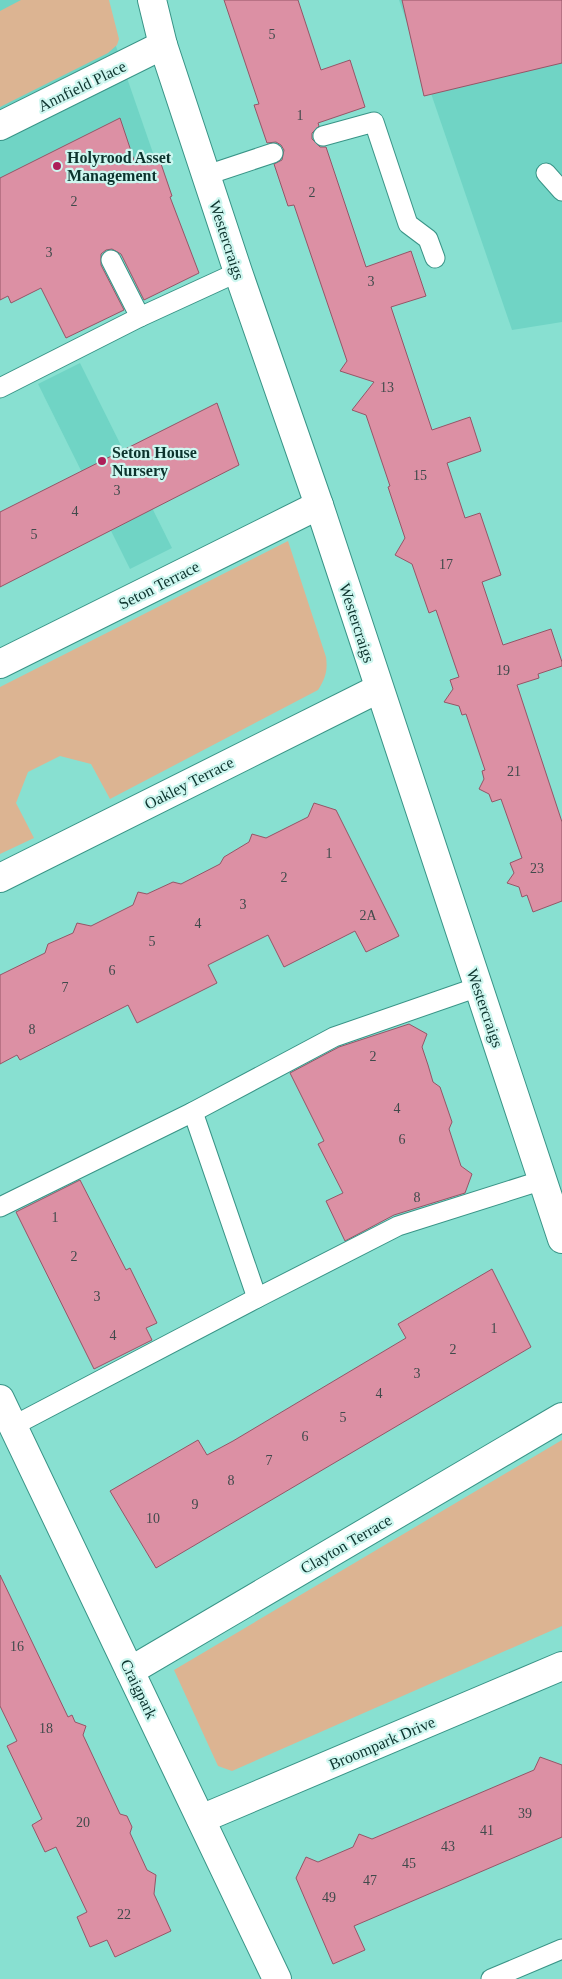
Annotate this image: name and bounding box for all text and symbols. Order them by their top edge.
house number: 5 [269,27,276,42]
street label: Annfield Place [35,57,129,115]
house number: 1 [297,108,304,123]
place label: Holyrood Asset Management [67,149,172,185]
marker: Holyrood Asset Management [51,160,63,172]
house number: 2 [309,185,316,200]
house number: 2 [71,194,78,209]
street label: Westercraigs [205,198,248,282]
house number: 3 [46,245,53,260]
house number: 3 [368,274,375,289]
house number: 13 [380,380,394,395]
place label: Seton House Nursery [112,444,197,480]
marker: Seton House Nursery [96,455,108,467]
house number: 15 [413,468,427,483]
house number: 3 [114,483,121,498]
house number: 4 [72,504,79,519]
house number: 5 [31,527,38,542]
street label: Seton Terrace [116,557,202,613]
house number: 17 [439,557,453,572]
street label: Westercraigs [335,581,378,665]
house number: 19 [496,663,510,678]
street label: Oakley Terrace [142,753,237,814]
house number: 21 [507,764,521,779]
house number: 1 [326,846,333,861]
house number: 23 [530,861,544,876]
house number: 2 [281,870,288,885]
house number: 3 [240,897,247,912]
house number: 2A [359,908,377,923]
house number: 4 [195,916,202,931]
house number: 5 [149,934,156,949]
house number: 6 [109,963,116,978]
street label: Westercraigs [463,966,506,1050]
house number: 7 [62,980,69,995]
house number: 8 [29,1022,36,1037]
house number: 2 [370,1049,377,1064]
house number: 4 [394,1101,401,1116]
house number: 6 [399,1132,406,1147]
house number: 8 [414,1190,421,1205]
house number: 1 [52,1210,59,1225]
house number: 2 [71,1249,78,1264]
house number: 3 [94,1289,101,1304]
house number: 1 [491,1321,498,1336]
house number: 4 [110,1328,117,1343]
house number: 2 [450,1342,457,1357]
house number: 3 [414,1366,421,1381]
house number: 4 [376,1386,383,1401]
house number: 5 [340,1410,347,1425]
house number: 6 [302,1429,309,1444]
house number: 7 [266,1453,273,1468]
house number: 8 [228,1473,235,1488]
house number: 9 [192,1497,199,1512]
house number: 10 [146,1511,160,1526]
street label: Clayton Terrace [298,1511,395,1578]
house number: 16 [10,1639,24,1654]
street label: Craigpark [116,1657,161,1722]
street label: Broompark Drive [327,1713,438,1774]
house number: 18 [39,1721,53,1736]
house number: 39 [518,1806,532,1821]
house number: 20 [76,1815,90,1830]
house number: 41 [480,1823,494,1838]
house number: 43 [441,1839,455,1854]
house number: 45 [402,1856,416,1871]
house number: 47 [363,1873,377,1888]
house number: 49 [322,1890,336,1905]
house number: 22 [117,1907,131,1922]

